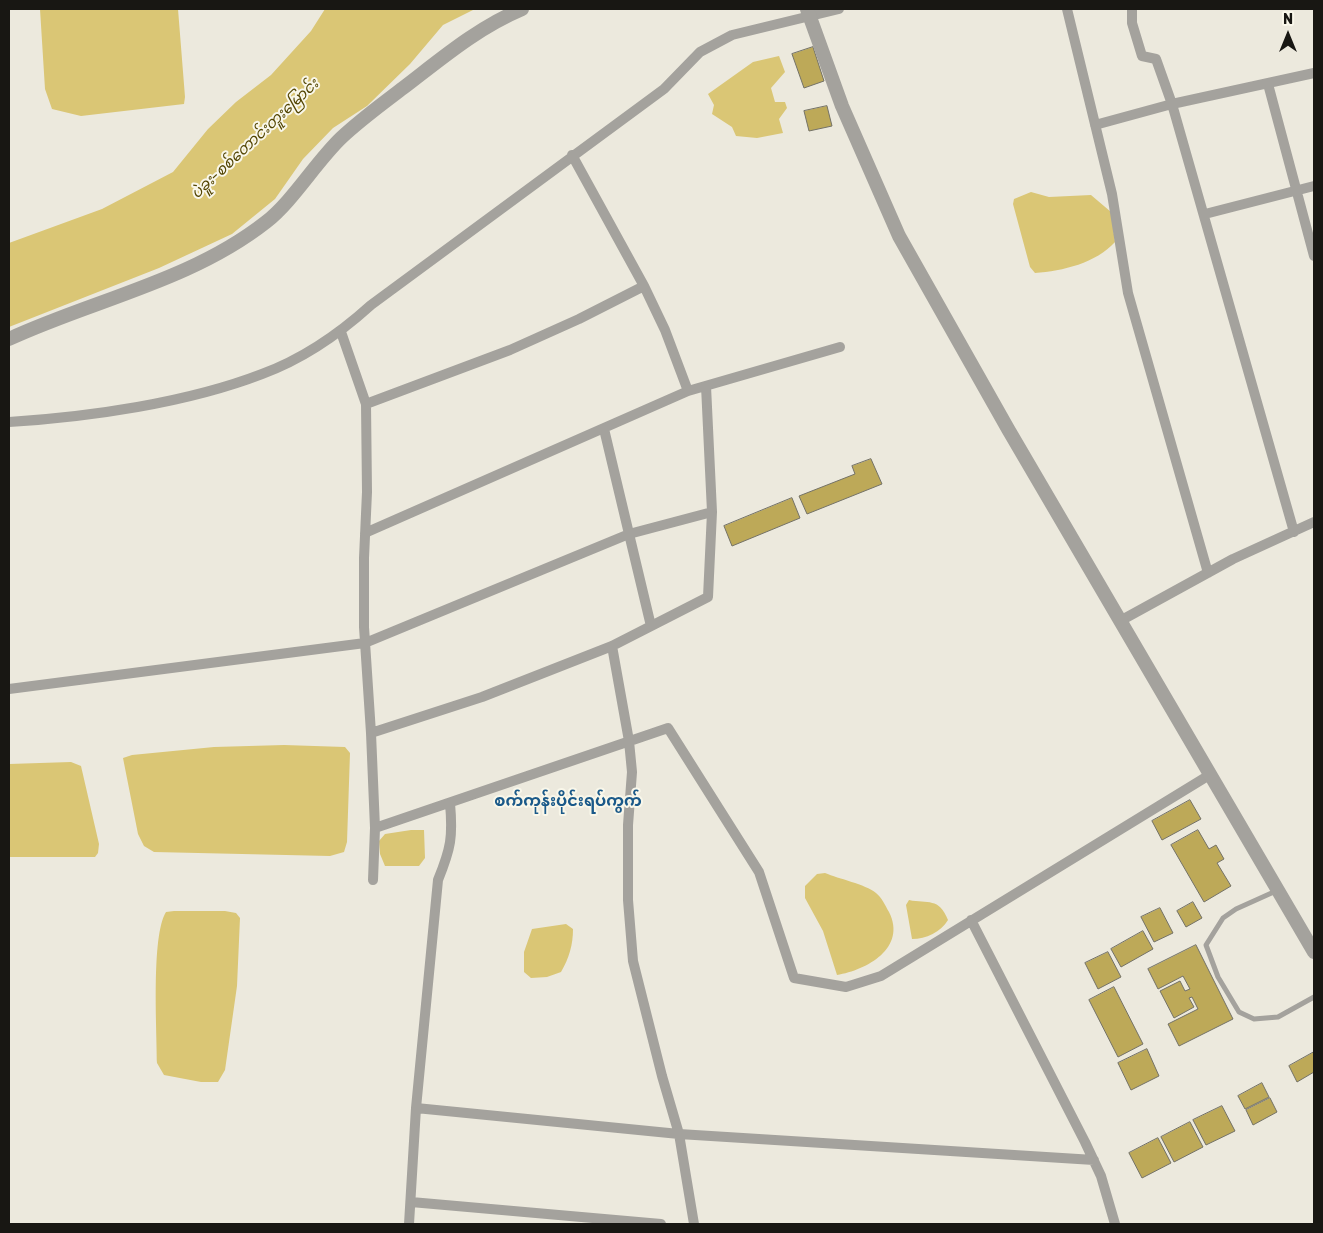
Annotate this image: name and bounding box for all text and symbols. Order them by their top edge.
north arrow [1263,10,1313,60]
text: N [1283,11,1293,28]
water label: ပဲခူး-စစ်တောင်းတူးမြောင်း [188,75,322,203]
district label: စက်ကုန်းပိုင်းရပ်ကွက် [494,791,642,811]

